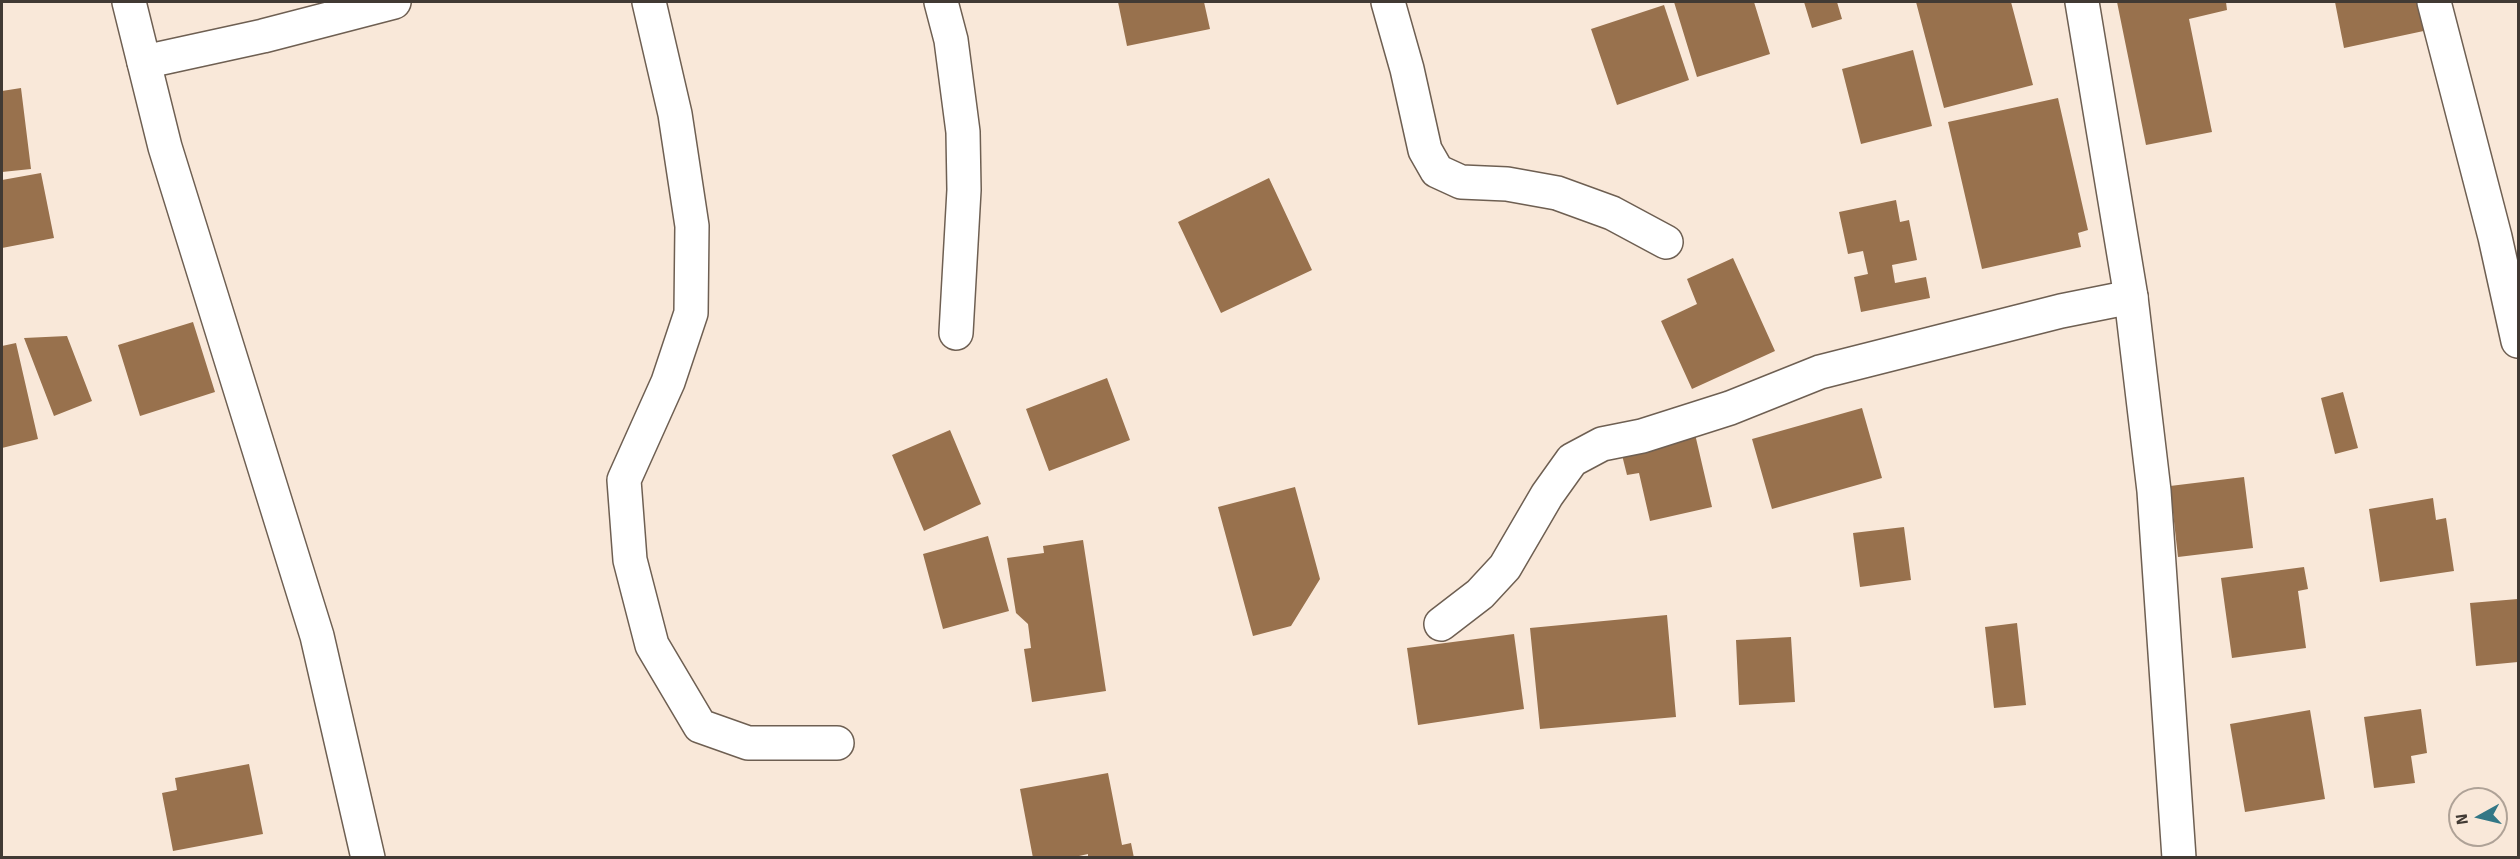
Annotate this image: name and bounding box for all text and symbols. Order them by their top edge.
north arrow [2448,787,2508,847]
text: N [2451,812,2473,826]

